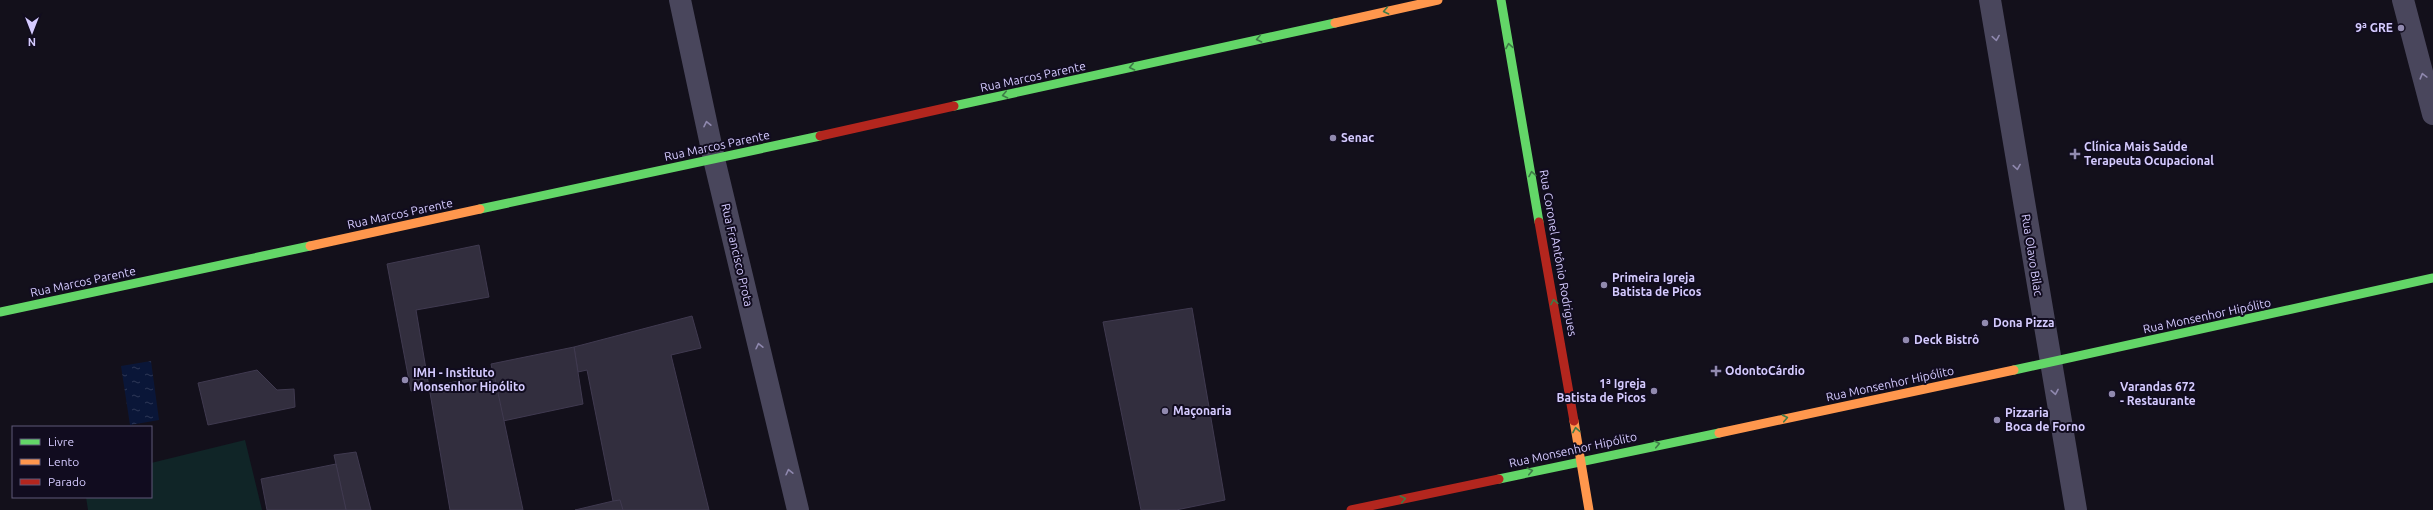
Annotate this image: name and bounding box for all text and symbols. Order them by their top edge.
one-way arrow [1383,7,1389,15]
north arrow [12,12,52,52]
place label: 9ª GRE [2355,21,2393,34]
marker: 9ª GRE [2396,23,2406,33]
one-way arrow [1256,35,1262,43]
one-way arrow [1991,35,2000,42]
text: N [28,36,36,48]
one-way arrow [1506,43,1514,49]
street label: Rua Marcos Parente [979,59,1087,94]
one-way arrow [1129,63,1135,71]
one-way arrow [2419,73,2428,80]
one-way arrow [1002,91,1008,99]
one-way arrow [703,121,711,127]
street label: Rua Marcos Parente [663,128,771,163]
place label: Senac [1341,131,1374,144]
marker: Senac [1328,133,1338,143]
place label: Clínica Mais Saúde Terapeuta Ocupacional [2084,140,2214,167]
marker: Clínica Mais Saúde Terapeuta Ocupacional [2069,148,2081,160]
one-way arrow [2012,164,2021,170]
street label: Rua Coronel Antônio Rodrigues [1537,169,1580,337]
one-way arrow [1528,171,1537,177]
street label: Rua Marcos Parente [346,196,454,231]
street label: Rua Francisco Prota [719,202,756,308]
street label: Rua Olavo Bilac [2020,213,2045,297]
street label: Rua Marcos Parente [29,264,137,299]
place label: Primeira Igreja Batista de Picos [1612,271,1702,298]
marker: Primeira Igreja Batista de Picos [1599,280,1609,290]
street label: Rua Monsenhor Hipólito [2142,296,2272,335]
one-way arrow [1550,299,1559,305]
place label: Dona Pizza [1993,316,2054,329]
marker: Dona Pizza [1980,318,1990,328]
place label: Deck Bistrô [1914,333,1979,346]
marker: Deck Bistrô [1901,335,1911,345]
one-way arrow [755,342,764,349]
place label: OdontoCárdio [1725,364,1805,377]
street label: Rua Monsenhor Hipólito [1825,364,1955,403]
marker: OdontoCárdio [1710,365,1722,377]
place label: IMH - Instituto Monsenhor Hipólito [413,366,525,393]
marker: IMH - Instituto Monsenhor Hipólito [400,375,410,385]
place label: 1ª Igreja Batista de Picos [1557,377,1646,404]
place label: Varandas 672 - Restaurante [2120,380,2196,407]
marker: 1ª Igreja Batista de Picos [1649,386,1659,396]
one-way arrow [2050,389,2059,395]
marker: Varandas 672 - Restaurante [2107,389,2117,399]
place label: Maçonaria [1173,404,1231,419]
marker: Maçonaria [1160,406,1170,416]
place label: Pizzaria Boca de Forno [2005,406,2085,433]
one-way arrow [1781,414,1788,422]
marker: Pizzaria Boca de Forno [1992,415,2002,425]
legend [12,426,152,498]
one-way arrow [1573,427,1581,433]
street label: Rua Monsenhor Hipólito [1508,430,1638,469]
text: Livre [48,435,74,448]
one-way arrow [1654,441,1660,449]
text: Lento [48,455,79,468]
one-way arrow [1527,467,1533,475]
one-way arrow [786,469,794,475]
text: Parado [48,475,86,488]
one-way arrow [1400,495,1406,503]

